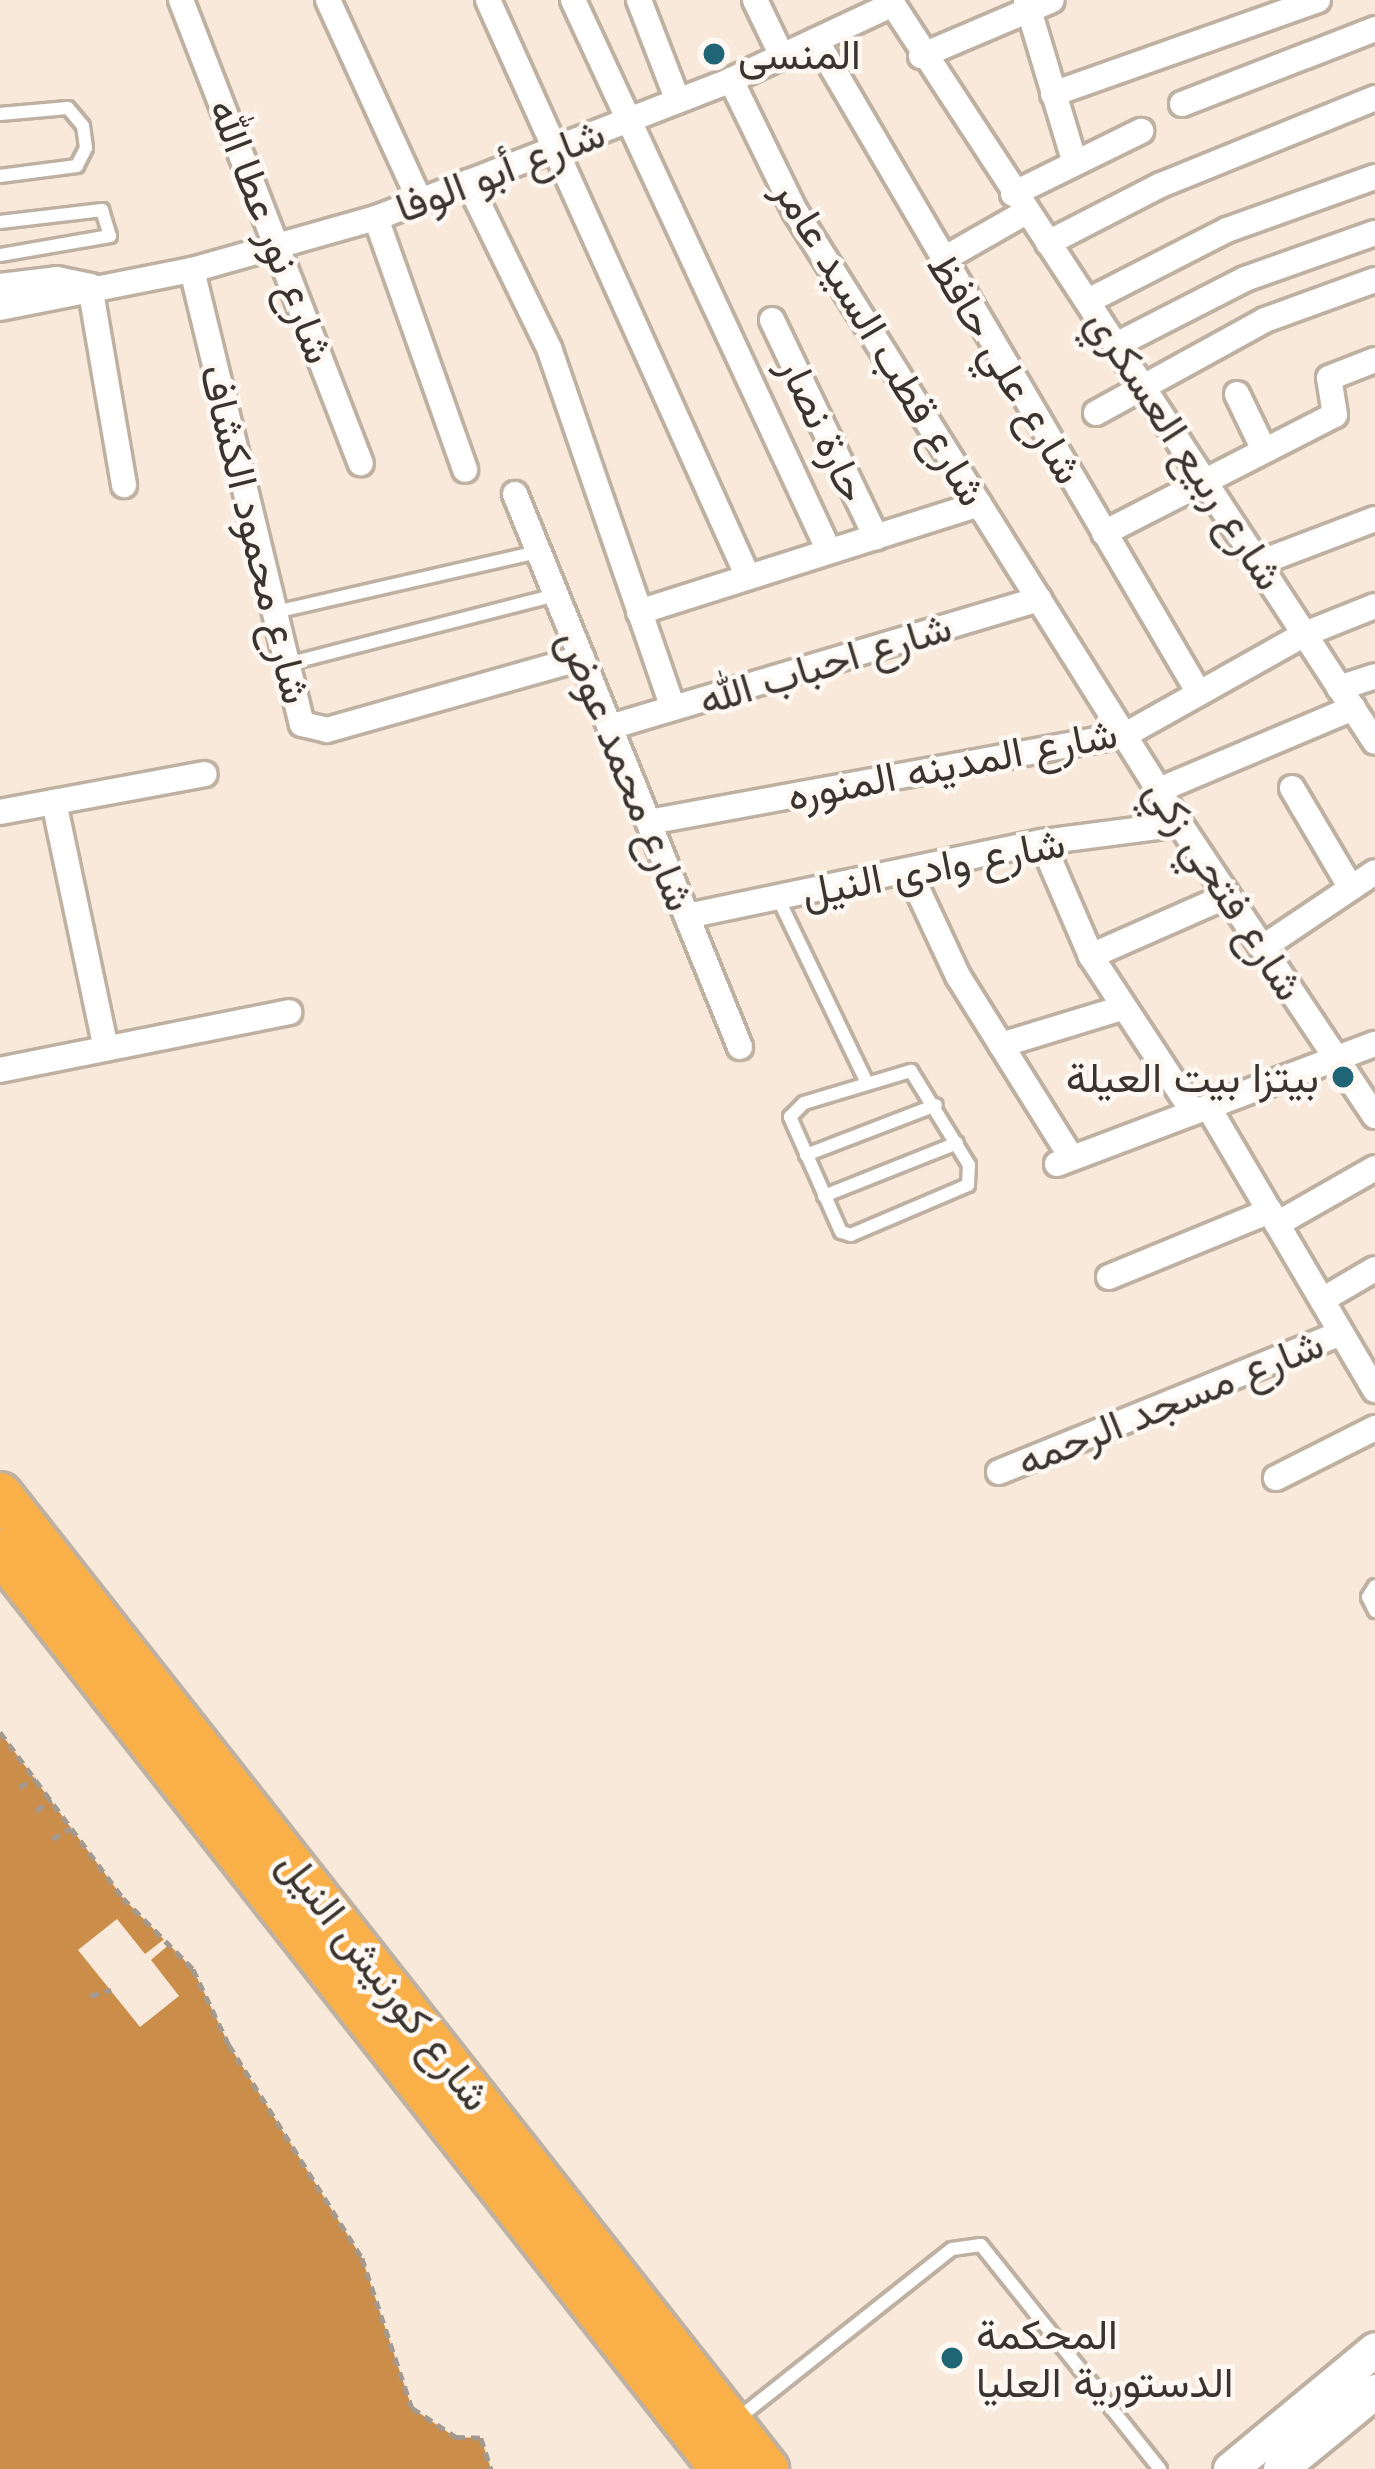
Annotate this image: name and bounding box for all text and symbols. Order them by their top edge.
place label: المنسى [738,29,861,79]
marker: المنسى [701,41,727,67]
street label: شارع نور عطا الله [198,92,346,370]
street label: شارع أبو الوفا [388,107,612,233]
street label: شارع قطب السيد عامر [763,169,999,515]
street label: شارع علي حافظ [917,243,1095,493]
street label: شارع ربيع العسكري [1076,299,1296,599]
street label: حارة نصار [768,348,880,510]
street label: شارع محمود الكشاف [189,359,323,709]
street label: شارع احباب الله [693,601,957,725]
street label: شارع محمد عوض [548,622,706,918]
street label: شارع المدينه المنوره [783,707,1121,821]
street label: شارع فتحي زكي [1135,769,1315,1009]
street label: شارع وادى النيل [797,817,1069,917]
place label: بيتزا بيت العيلة [1066,1052,1319,1102]
marker: بيتزا بيت العيلة [1330,1064,1356,1090]
street label: شارع مسجد الرحمه [1010,1318,1330,1486]
street label: شارع كورنيش النيل [268,1840,502,2120]
place label: المحكمة الدستورية العليا [976,2309,1234,2408]
marker: المحكمة الدستورية العليا [939,2345,965,2371]

